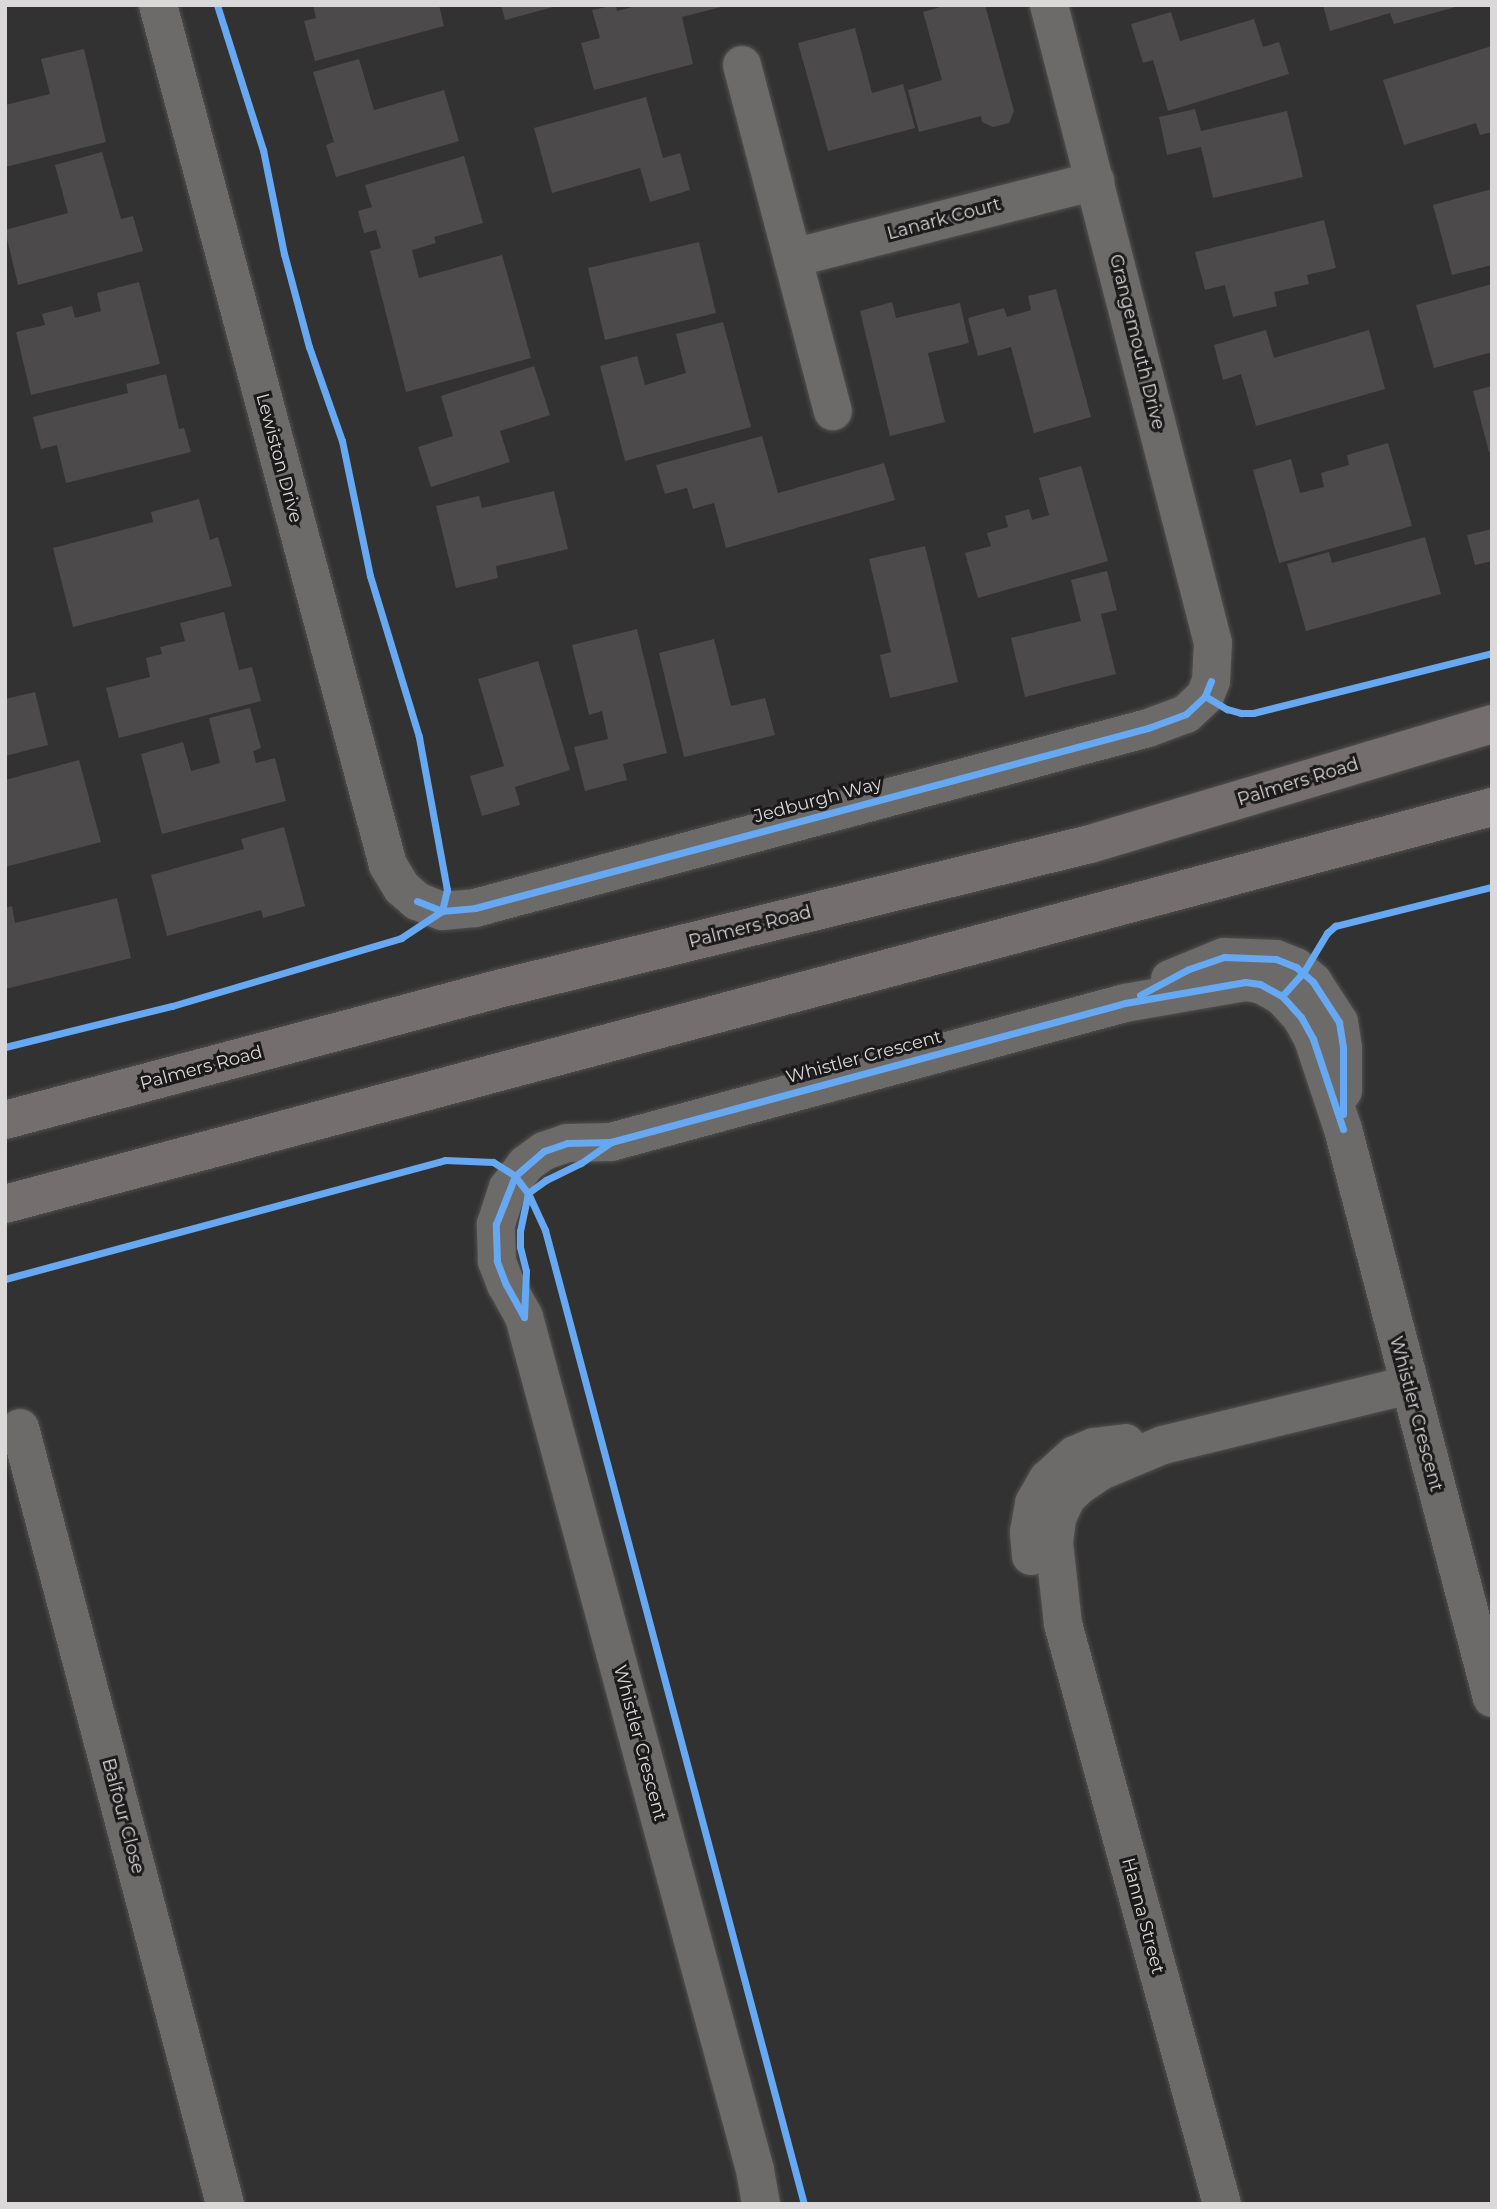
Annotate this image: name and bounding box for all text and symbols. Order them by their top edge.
street label: Lanark Court [885,193,1003,245]
street label: Grangemouth Drive [1105,252,1169,432]
street label: Lewiston Drive [251,391,307,525]
street label: Palmers Road [1235,753,1361,811]
street label: Jedburgh Way [752,773,884,827]
street label: Palmers Road [686,901,814,953]
street label: Whistler Crescent [784,1026,944,1088]
street label: Palmers Road [137,1041,265,1095]
street label: Whistler Crescent [1385,1334,1447,1494]
street label: Whistler Crescent [609,1663,671,1823]
street label: Balfour Close [97,1756,149,1876]
street label: Hanna Street [1117,1856,1169,1976]

